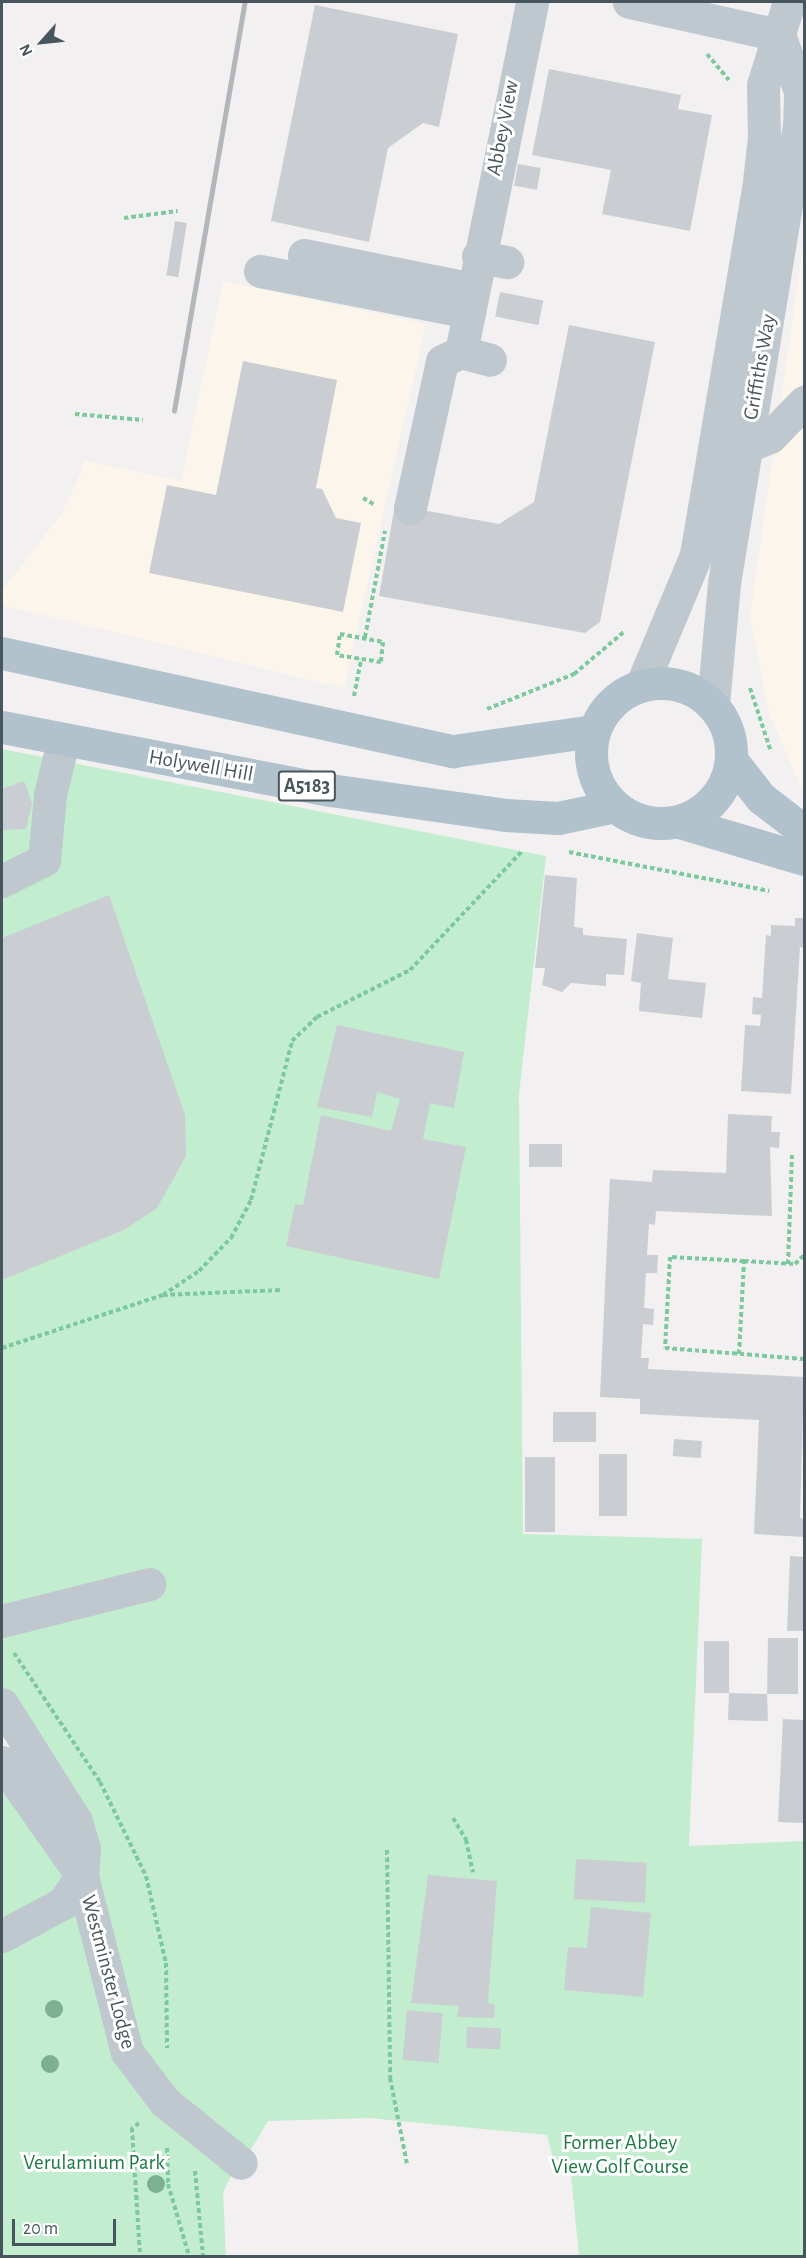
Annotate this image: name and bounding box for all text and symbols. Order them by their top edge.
north arrow [12,12,72,72]
text: N [16,42,36,59]
street label: Abbey View [481,78,525,178]
street label: Griffiths Way [738,312,782,422]
street label: Holywell Hill [147,744,255,788]
road number: A5183 [277,769,337,803]
street label: Westminster Lodge [75,1892,141,2052]
park label: Former Abbey View Golf Course [551,2130,689,2180]
park label: Verulamium Park [23,2150,165,2176]
scale bar [15,2207,118,2245]
text: 20 m [23,2220,58,2238]

